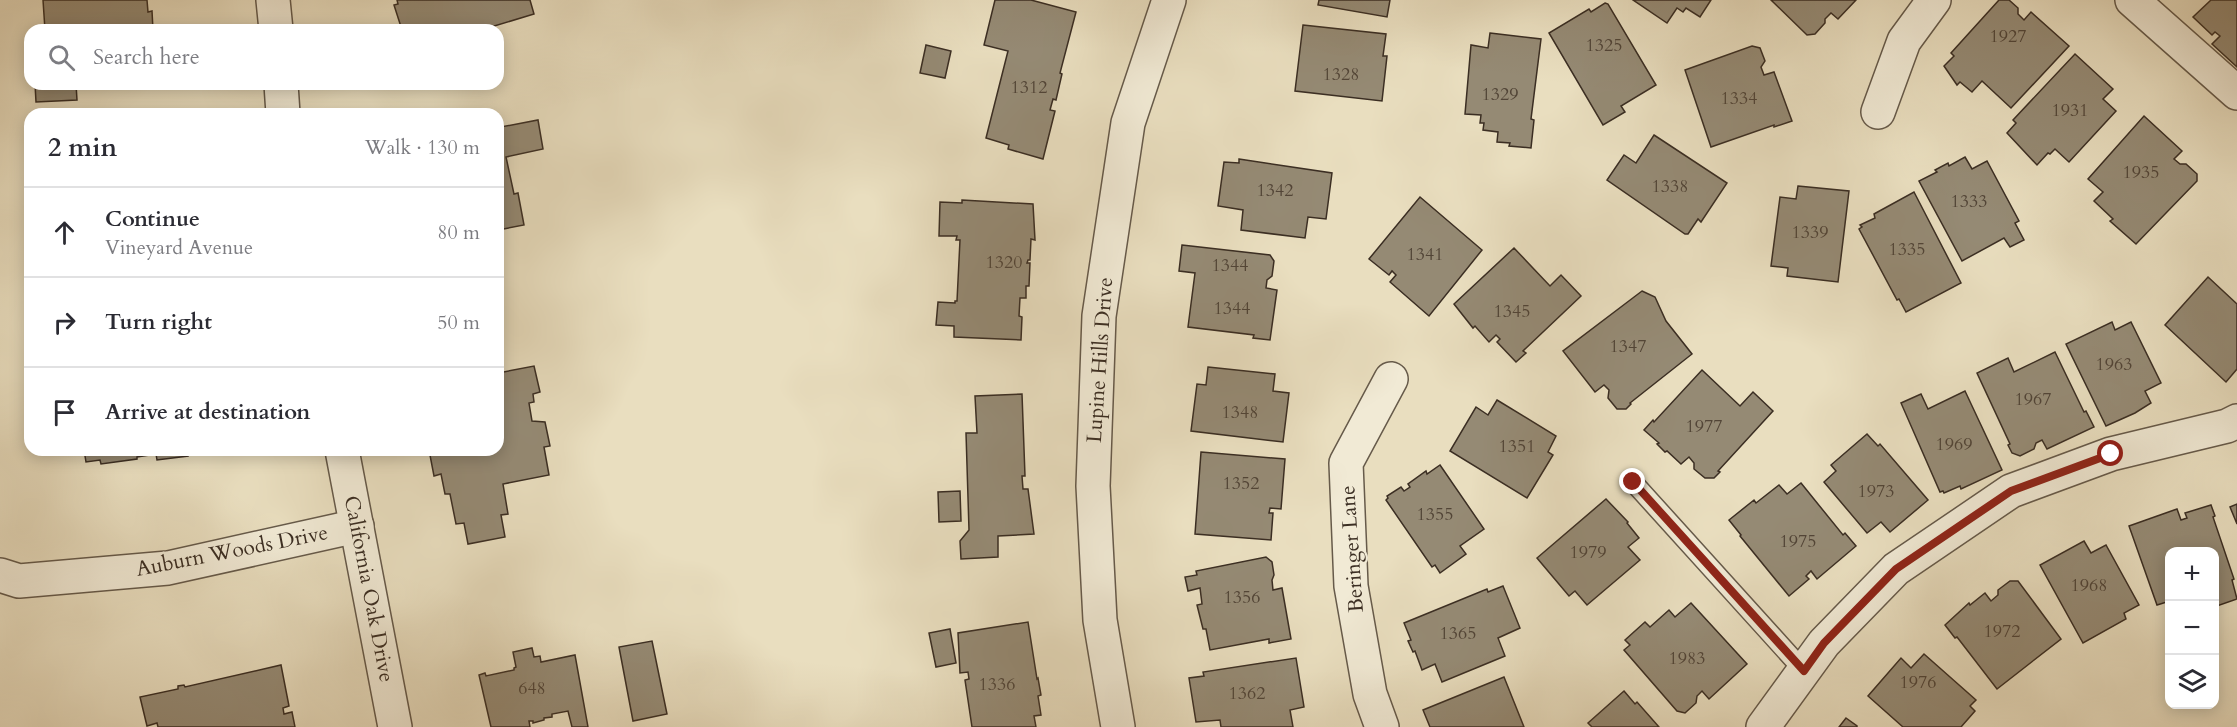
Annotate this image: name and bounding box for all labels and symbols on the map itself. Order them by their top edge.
house number: 1927 [1990,24,2026,49]
house number: 1325 [1586,33,1622,58]
house number: 1328 [1323,62,1359,87]
house number: 1312 [1011,75,1047,100]
house number: 1329 [1482,82,1518,107]
house number: 1334 [1721,86,1757,111]
house number: 1931 [2052,98,2088,123]
house number: 1935 [2123,160,2159,185]
house number: 1338 [1652,174,1688,199]
house number: 1342 [1257,178,1293,203]
house number: 1333 [1951,189,1987,214]
house number: 1339 [1792,220,1828,245]
house number: 1335 [1889,237,1925,262]
house number: 1341 [1407,242,1443,267]
house number: 1320 [986,250,1022,275]
house number: 1344 [1212,253,1248,278]
street label: Lupine Hills Drive [1080,276,1120,444]
house number: 1344 [1214,296,1250,321]
house number: 1345 [1494,299,1530,324]
house number: 1347 [1610,334,1646,359]
house number: 1963 [2096,352,2132,377]
house number: 1967 [2015,387,2051,412]
house number: 1348 [1222,400,1258,425]
house number: 1977 [1686,414,1722,439]
house number: 1969 [1936,432,1972,457]
house number: 1351 [1499,434,1535,459]
route start [2097,440,2123,466]
route end [1619,468,1645,494]
house number: 1352 [1223,471,1259,496]
house number: 1973 [1858,479,1894,504]
street label: Beringer Lane [1333,485,1371,613]
street label: California Oak Drive [337,493,401,685]
house number: 1355 [1417,502,1453,527]
street label: Auburn Woods Drive [134,518,330,584]
house number: 1975 [1780,529,1816,554]
house number: 1979 [1570,540,1606,565]
house number: 1968 [2071,573,2107,598]
house number: 1356 [1224,585,1260,610]
house number: 1972 [1984,619,2020,644]
house number: 1365 [1440,621,1476,646]
house number: 1983 [1669,646,1705,671]
house number: 1976 [1900,670,1936,695]
house number: 1336 [979,672,1015,697]
house number: 648 [518,676,546,701]
house number: 1362 [1229,681,1265,706]

